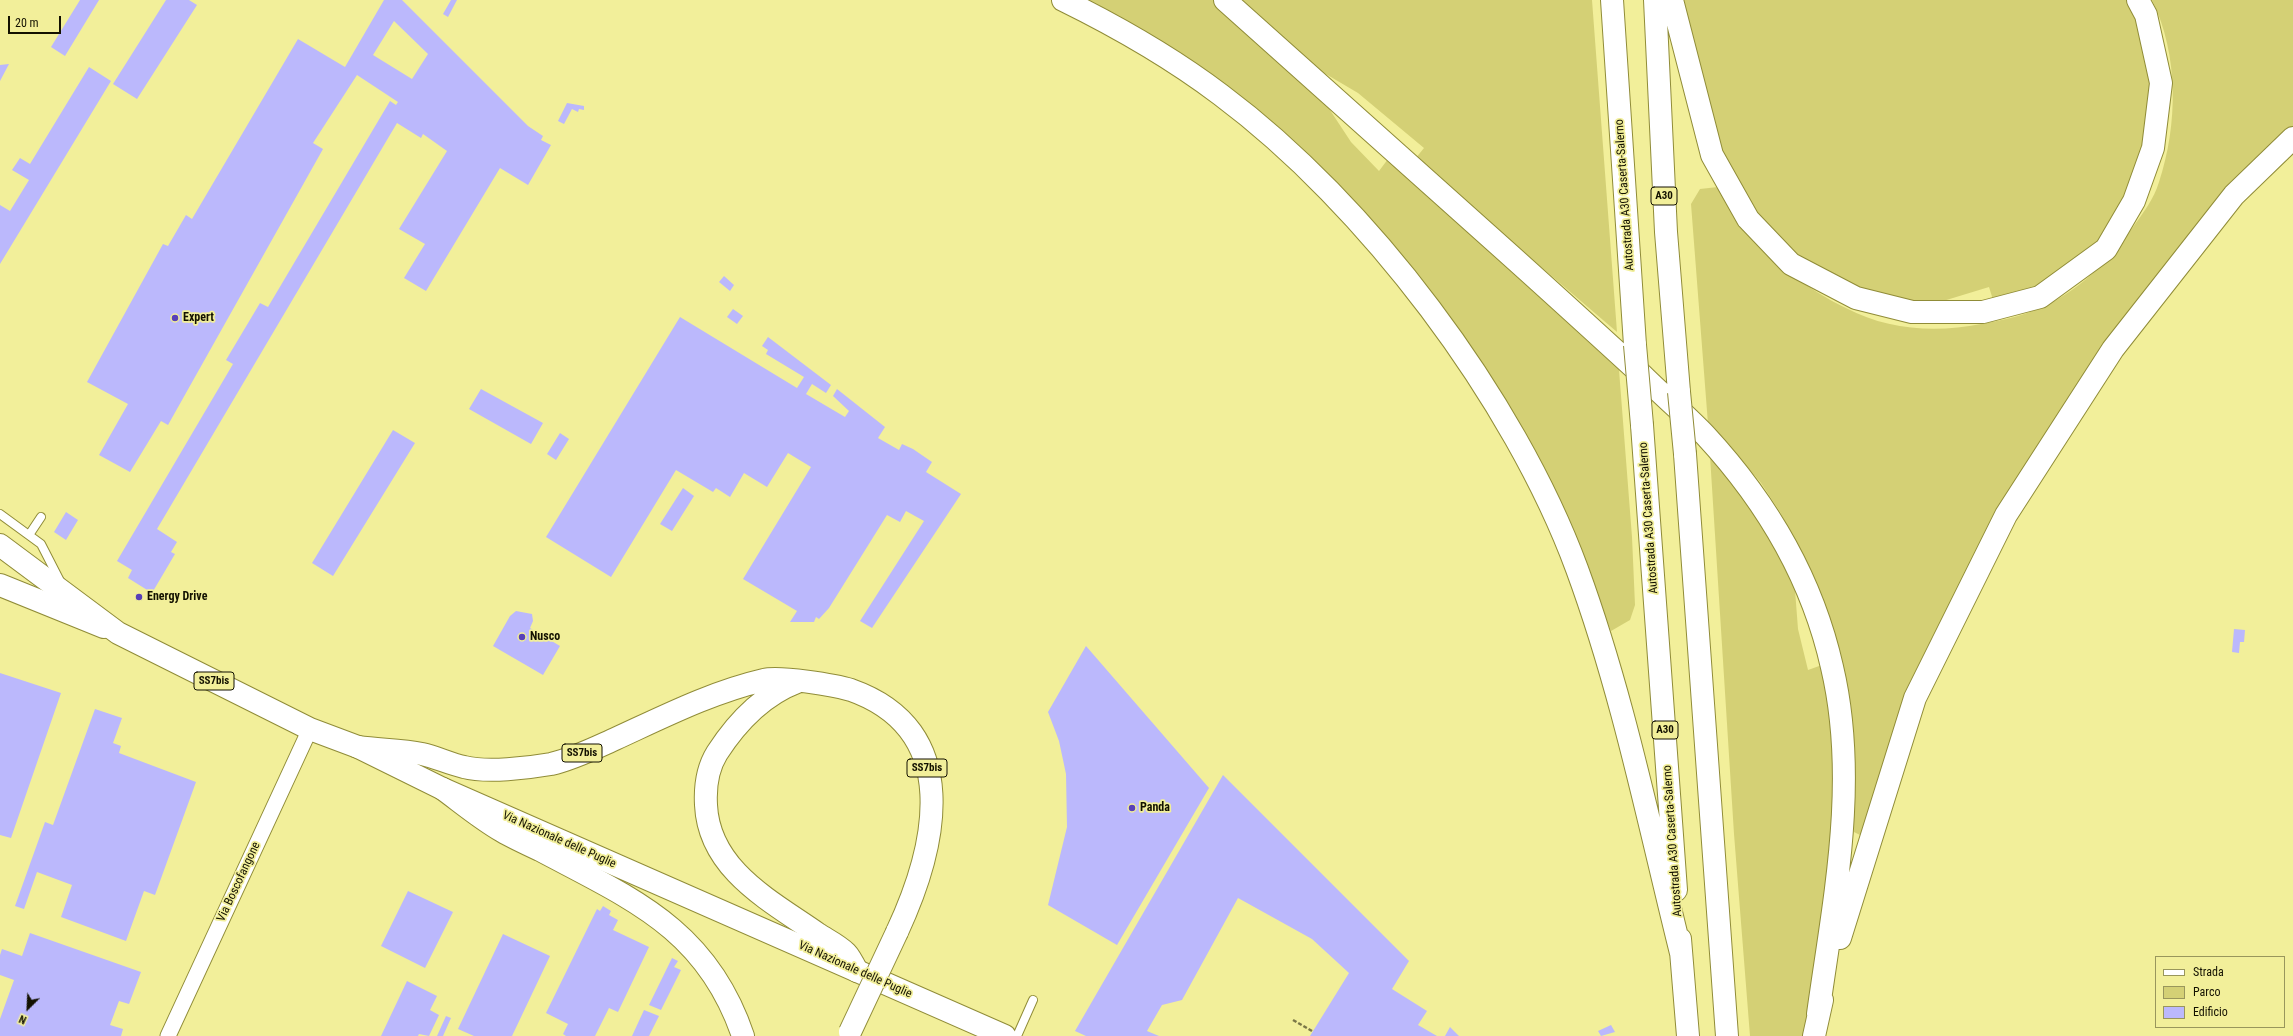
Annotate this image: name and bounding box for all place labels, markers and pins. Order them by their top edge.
place label: Expert [183,311,214,325]
marker: Expert [170,313,180,323]
place label: Energy Drive [147,590,207,604]
marker: Energy Drive [134,592,144,602]
place label: Nusco [530,630,560,644]
marker: Nusco [517,632,527,642]
place label: Panda [1140,801,1170,815]
marker: Panda [1127,803,1137,813]

